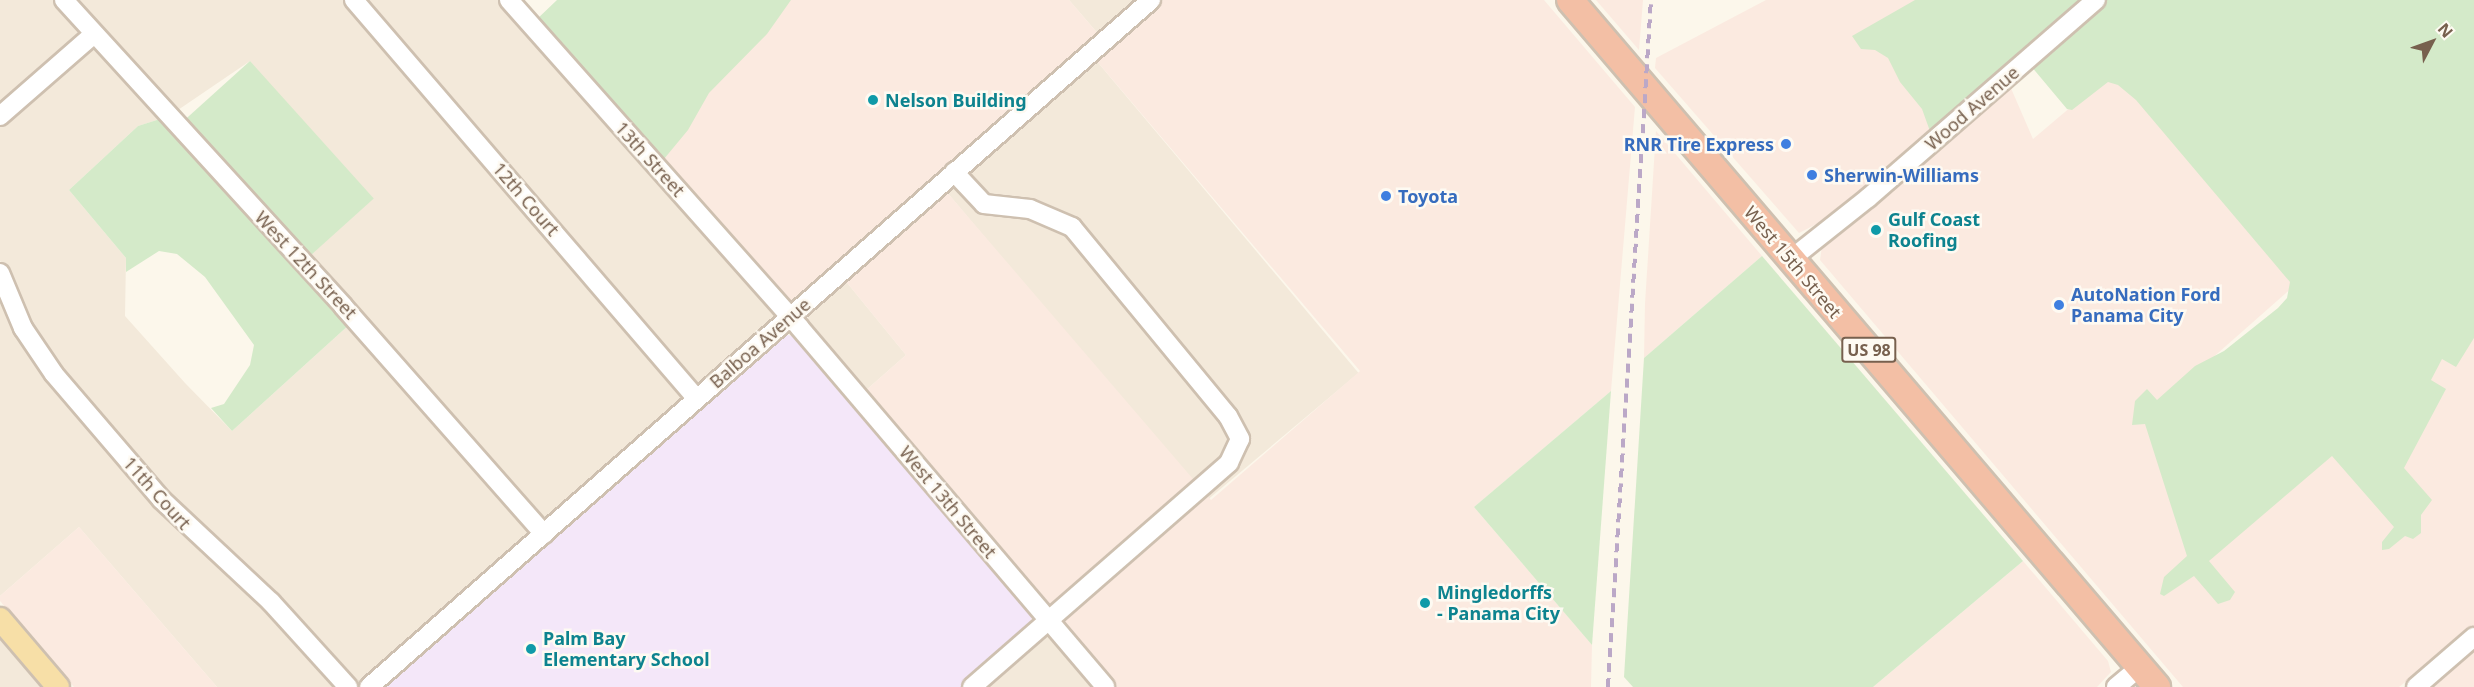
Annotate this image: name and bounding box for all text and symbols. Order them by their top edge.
north arrow [2402,12,2462,72]
text: N [2433,18,2458,42]
street label: Wood Avenue [1921,61,2023,155]
place label: Nelson Building [885,89,1027,111]
marker: Nelson Building [866,93,880,107]
street label: 13th Street [611,117,689,201]
place label: RNR Tire Express [1624,133,1774,155]
marker: RNR Tire Express [1779,137,1793,151]
street label: 12th Court [488,158,564,240]
place label: Sherwin-Williams [1824,164,1979,186]
marker: Sherwin-Williams [1805,168,1819,182]
place label: Toyota [1398,185,1458,207]
marker: Toyota [1379,189,1393,203]
street label: West 15th Street [1740,202,1846,322]
street label: West 12th Street [251,207,361,323]
place label: Gulf Coast Roofing [1888,209,1980,252]
marker: Gulf Coast Roofing [1869,223,1883,237]
place label: AutoNation Ford Panama City [2071,284,2221,326]
street label: Balboa Avenue [705,293,815,393]
marker: AutoNation Ford Panama City [2052,298,2066,312]
road number: US 98 [1840,337,1898,363]
street label: West 13th Street [895,442,1001,562]
street label: 11th Court [119,452,195,534]
place label: Mingledorffs - Panama City [1437,582,1560,624]
marker: Mingledorffs - Panama City [1418,596,1432,610]
place label: Palm Bay Elementary School [543,628,710,670]
marker: Palm Bay Elementary School [524,642,538,656]

